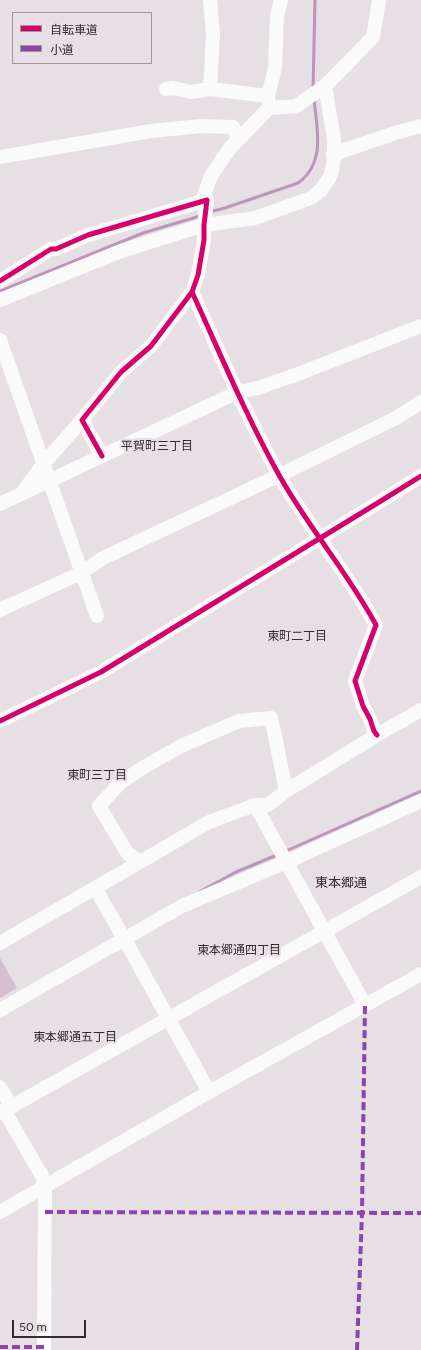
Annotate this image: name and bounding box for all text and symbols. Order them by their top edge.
legend [12,12,152,64]
text: 自転車道 [50,23,98,37]
text: 小道 [50,43,74,57]
district label: 平賀町三丁目 [121,439,193,453]
district label: 東町二丁目 [267,629,327,643]
district label: 東町三丁目 [67,768,127,782]
district label: 東本郷通 [315,875,367,891]
district label: 東本郷通四丁目 [197,943,281,957]
district label: 東本郷通五丁目 [33,1030,117,1044]
scale bar [14,1312,88,1338]
text: 50 m [19,1320,47,1334]

